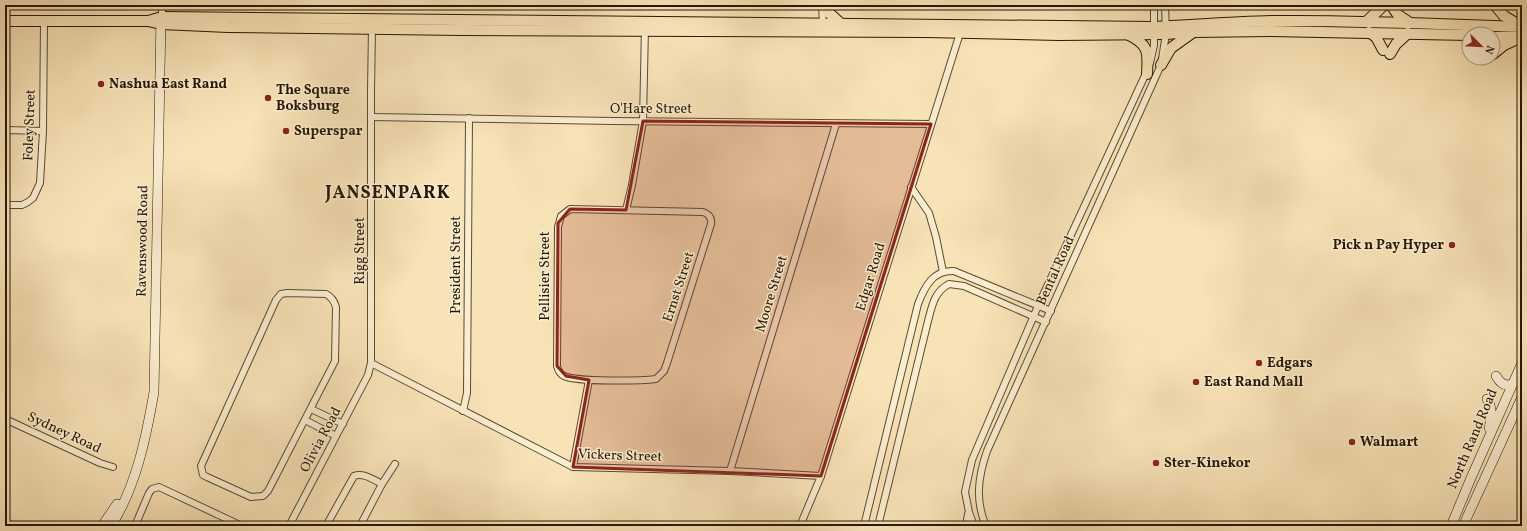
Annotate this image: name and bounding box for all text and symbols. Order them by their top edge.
north arrow [1461,26,1501,66]
text: N [1480,43,1497,56]
place label: Nashua East Rand [109,75,227,94]
marker: Nashua East Rand [96,79,106,89]
place label: The Square Boksburg [276,81,350,116]
street label: Foley Street [19,89,41,161]
marker: The Square Boksburg [263,93,273,103]
street label: O'Hare Street [610,100,692,119]
place label: Superspar [294,122,363,141]
marker: Superspar [281,126,291,136]
district label: JANSENPARK [324,181,451,206]
street label: Ravenswood Road [133,185,153,297]
street label: President Street [447,216,466,314]
street label: Rigg Street [351,217,370,285]
street label: Pellisier Street [536,231,555,321]
street label: Bental Road [1032,233,1080,309]
place label: Pick n Pay Hyper [1333,236,1444,255]
street label: Edgar Road [852,240,890,314]
marker: Pick n Pay Hyper [1447,240,1457,250]
street label: Ernst Street [659,249,699,325]
street label: Moore Street [751,253,793,335]
place label: Edgars [1267,354,1313,373]
marker: Edgars [1254,358,1264,368]
place label: East Rand Mall [1204,373,1304,392]
marker: East Rand Mall [1191,377,1201,387]
street label: North Rand Road [1443,386,1503,492]
street label: Olivia Road [296,404,346,476]
street label: Sydney Road [24,408,104,458]
place label: Walmart [1360,433,1418,452]
marker: Walmart [1347,437,1357,447]
street label: Vickers Street [577,445,663,467]
place label: Ster-Kinekor [1164,454,1251,473]
marker: Ster-Kinekor [1151,458,1161,468]

